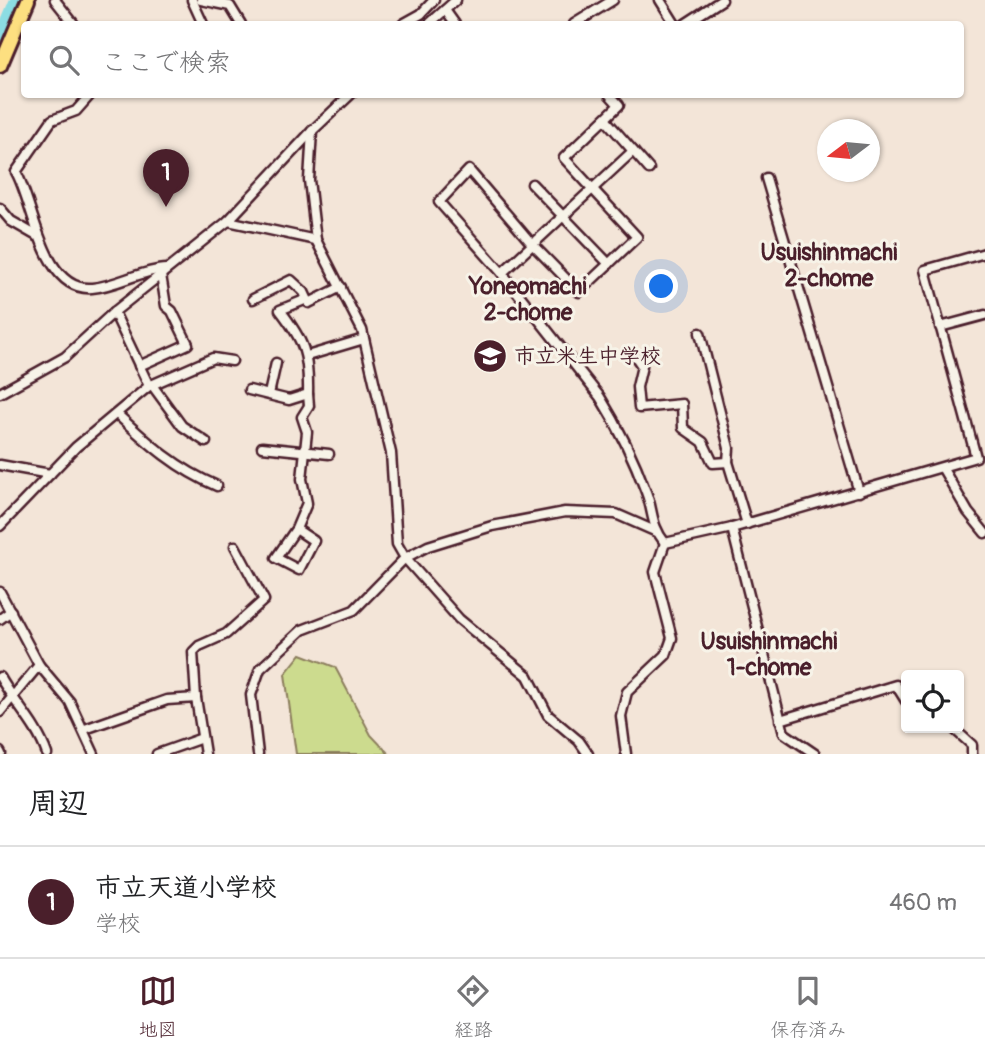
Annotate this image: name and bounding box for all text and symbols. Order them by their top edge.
search box [21,21,964,98]
icon: search [45,41,83,79]
text: ここで検索 [101,47,231,79]
north arrow [817,119,880,182]
pin: 1 [143,149,189,207]
district label: Usuishinmachi 2-chome [761,238,897,293]
your location [644,269,678,303]
district label: Yoneomachi 2-chome [468,272,587,327]
school or university icon: 市立米生中学校 [471,337,509,375]
place label: 市立米生中学校 [514,343,661,370]
district label: Usuishinmachi 1-chome [701,627,837,682]
map controls [901,670,964,733]
button: locate [901,670,964,733]
text: 周辺 [28,785,88,822]
text: 市立天道小学校 [95,872,277,904]
text: 1 [47,888,56,917]
text: 460 m [889,888,957,917]
text: 学校 [95,909,141,938]
tab: 地図 [139,972,177,1042]
tab: 経路 [454,972,492,1042]
tab: 保存済み [770,972,846,1042]

